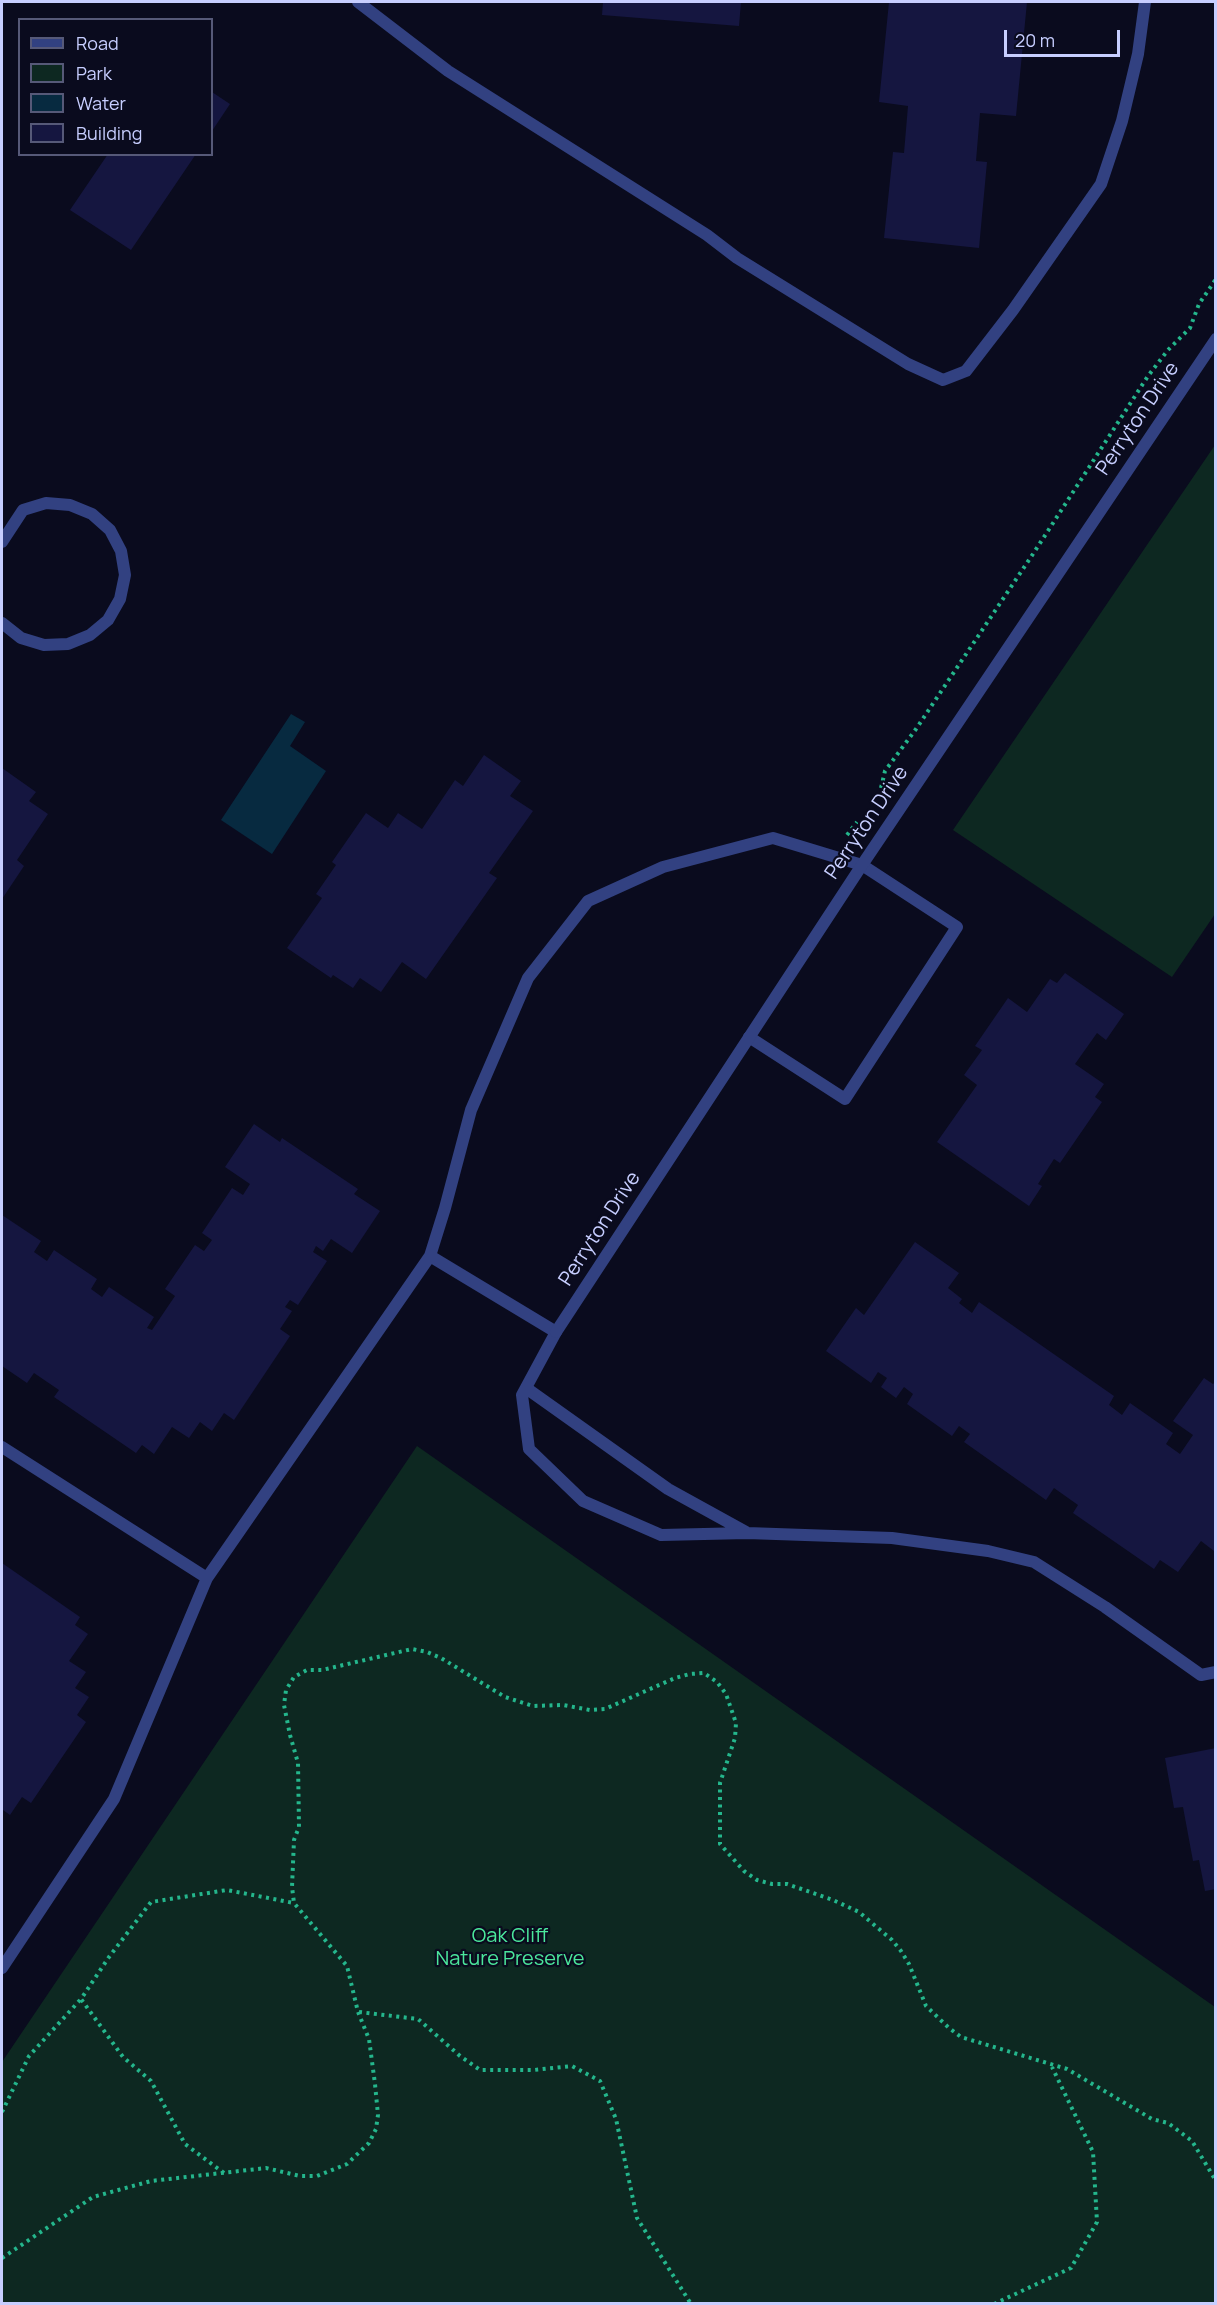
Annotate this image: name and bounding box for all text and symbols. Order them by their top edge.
legend [18,18,213,156]
scale bar [1007,18,1122,56]
text: 20 m [1015,28,1055,52]
text: Road [76,31,119,55]
text: Park [76,61,112,85]
text: Water [76,91,126,115]
text: Building [76,121,142,145]
street label: Perryton Drive [1091,358,1185,480]
street label: Perryton Drive [820,762,914,884]
street label: Perryton Drive [554,1167,646,1291]
park label: Oak Cliff Nature Preserve [435,1924,585,1971]

